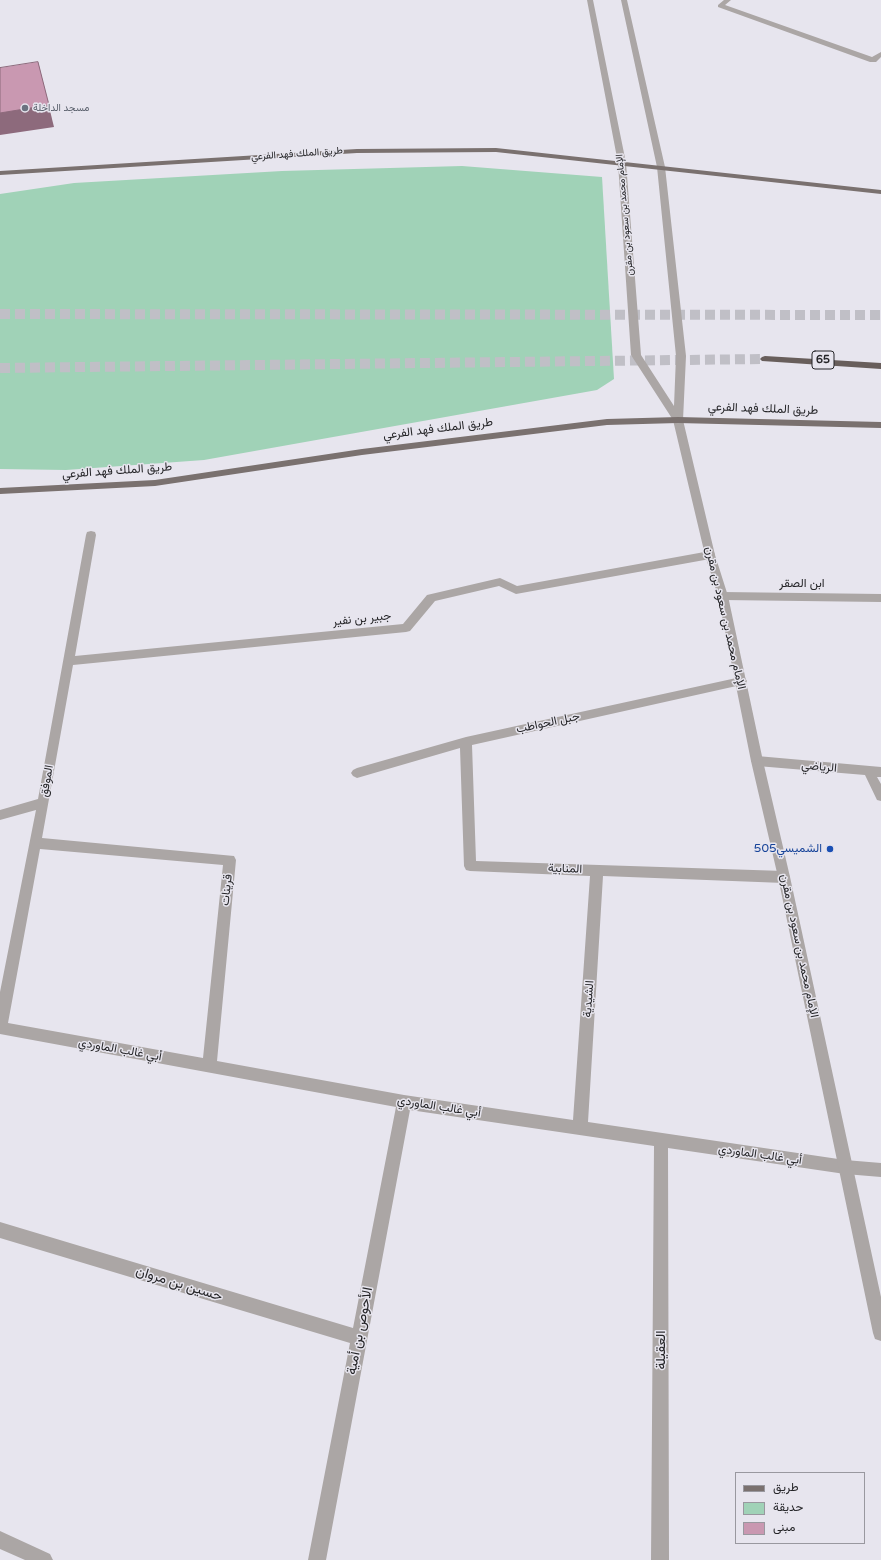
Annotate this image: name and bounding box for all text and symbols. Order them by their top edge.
place label: مسجد الداخلة [33,102,89,114]
marker: مسجد الداخلة [20,103,30,113]
street label: طريق الملك فهد الفرعي [251,145,343,163]
street label: الإمام محمد بن سعود بن مقرن [614,154,636,276]
road number: 65 [812,351,834,369]
street label: طريق الملك فهد الفرعي [708,400,818,418]
street label: طريق الملك فهد الفرعي [382,415,494,443]
street label: طريق الملك فهد الفرعي [61,460,173,482]
street label: الإمام محمد بن سعود بن مقرن [702,545,748,691]
street label: ابن الصقر [779,577,825,591]
street label: جبير بن نفير [332,609,392,629]
street label: جبل الحواطب [515,709,581,737]
street label: الرياضي [801,758,837,776]
street label: الموفق [37,764,57,798]
place label: الشميسي505 [754,842,822,856]
marker: الشميسي505 [825,844,835,854]
street label: المنابية [548,861,582,877]
street label: الإمام محمد بن سعود بن مقرن [777,873,821,1019]
street label: قرينات [218,874,236,906]
street label: الشيدية [581,980,597,1018]
street label: أبي غالب الماوردي [77,1036,163,1064]
street label: أبي غالب الماوردي [396,1093,482,1121]
street label: أبي غالب الماوردي [717,1142,803,1168]
street label: حسين بن مروان [134,1263,224,1305]
street label: الأحوص بن أمية [343,1286,377,1376]
street label: العقيلة [653,1330,669,1370]
legend [735,1472,865,1544]
text: طريق [773,1480,798,1494]
text: حديقة [773,1500,803,1514]
text: مبنى [773,1520,795,1534]

